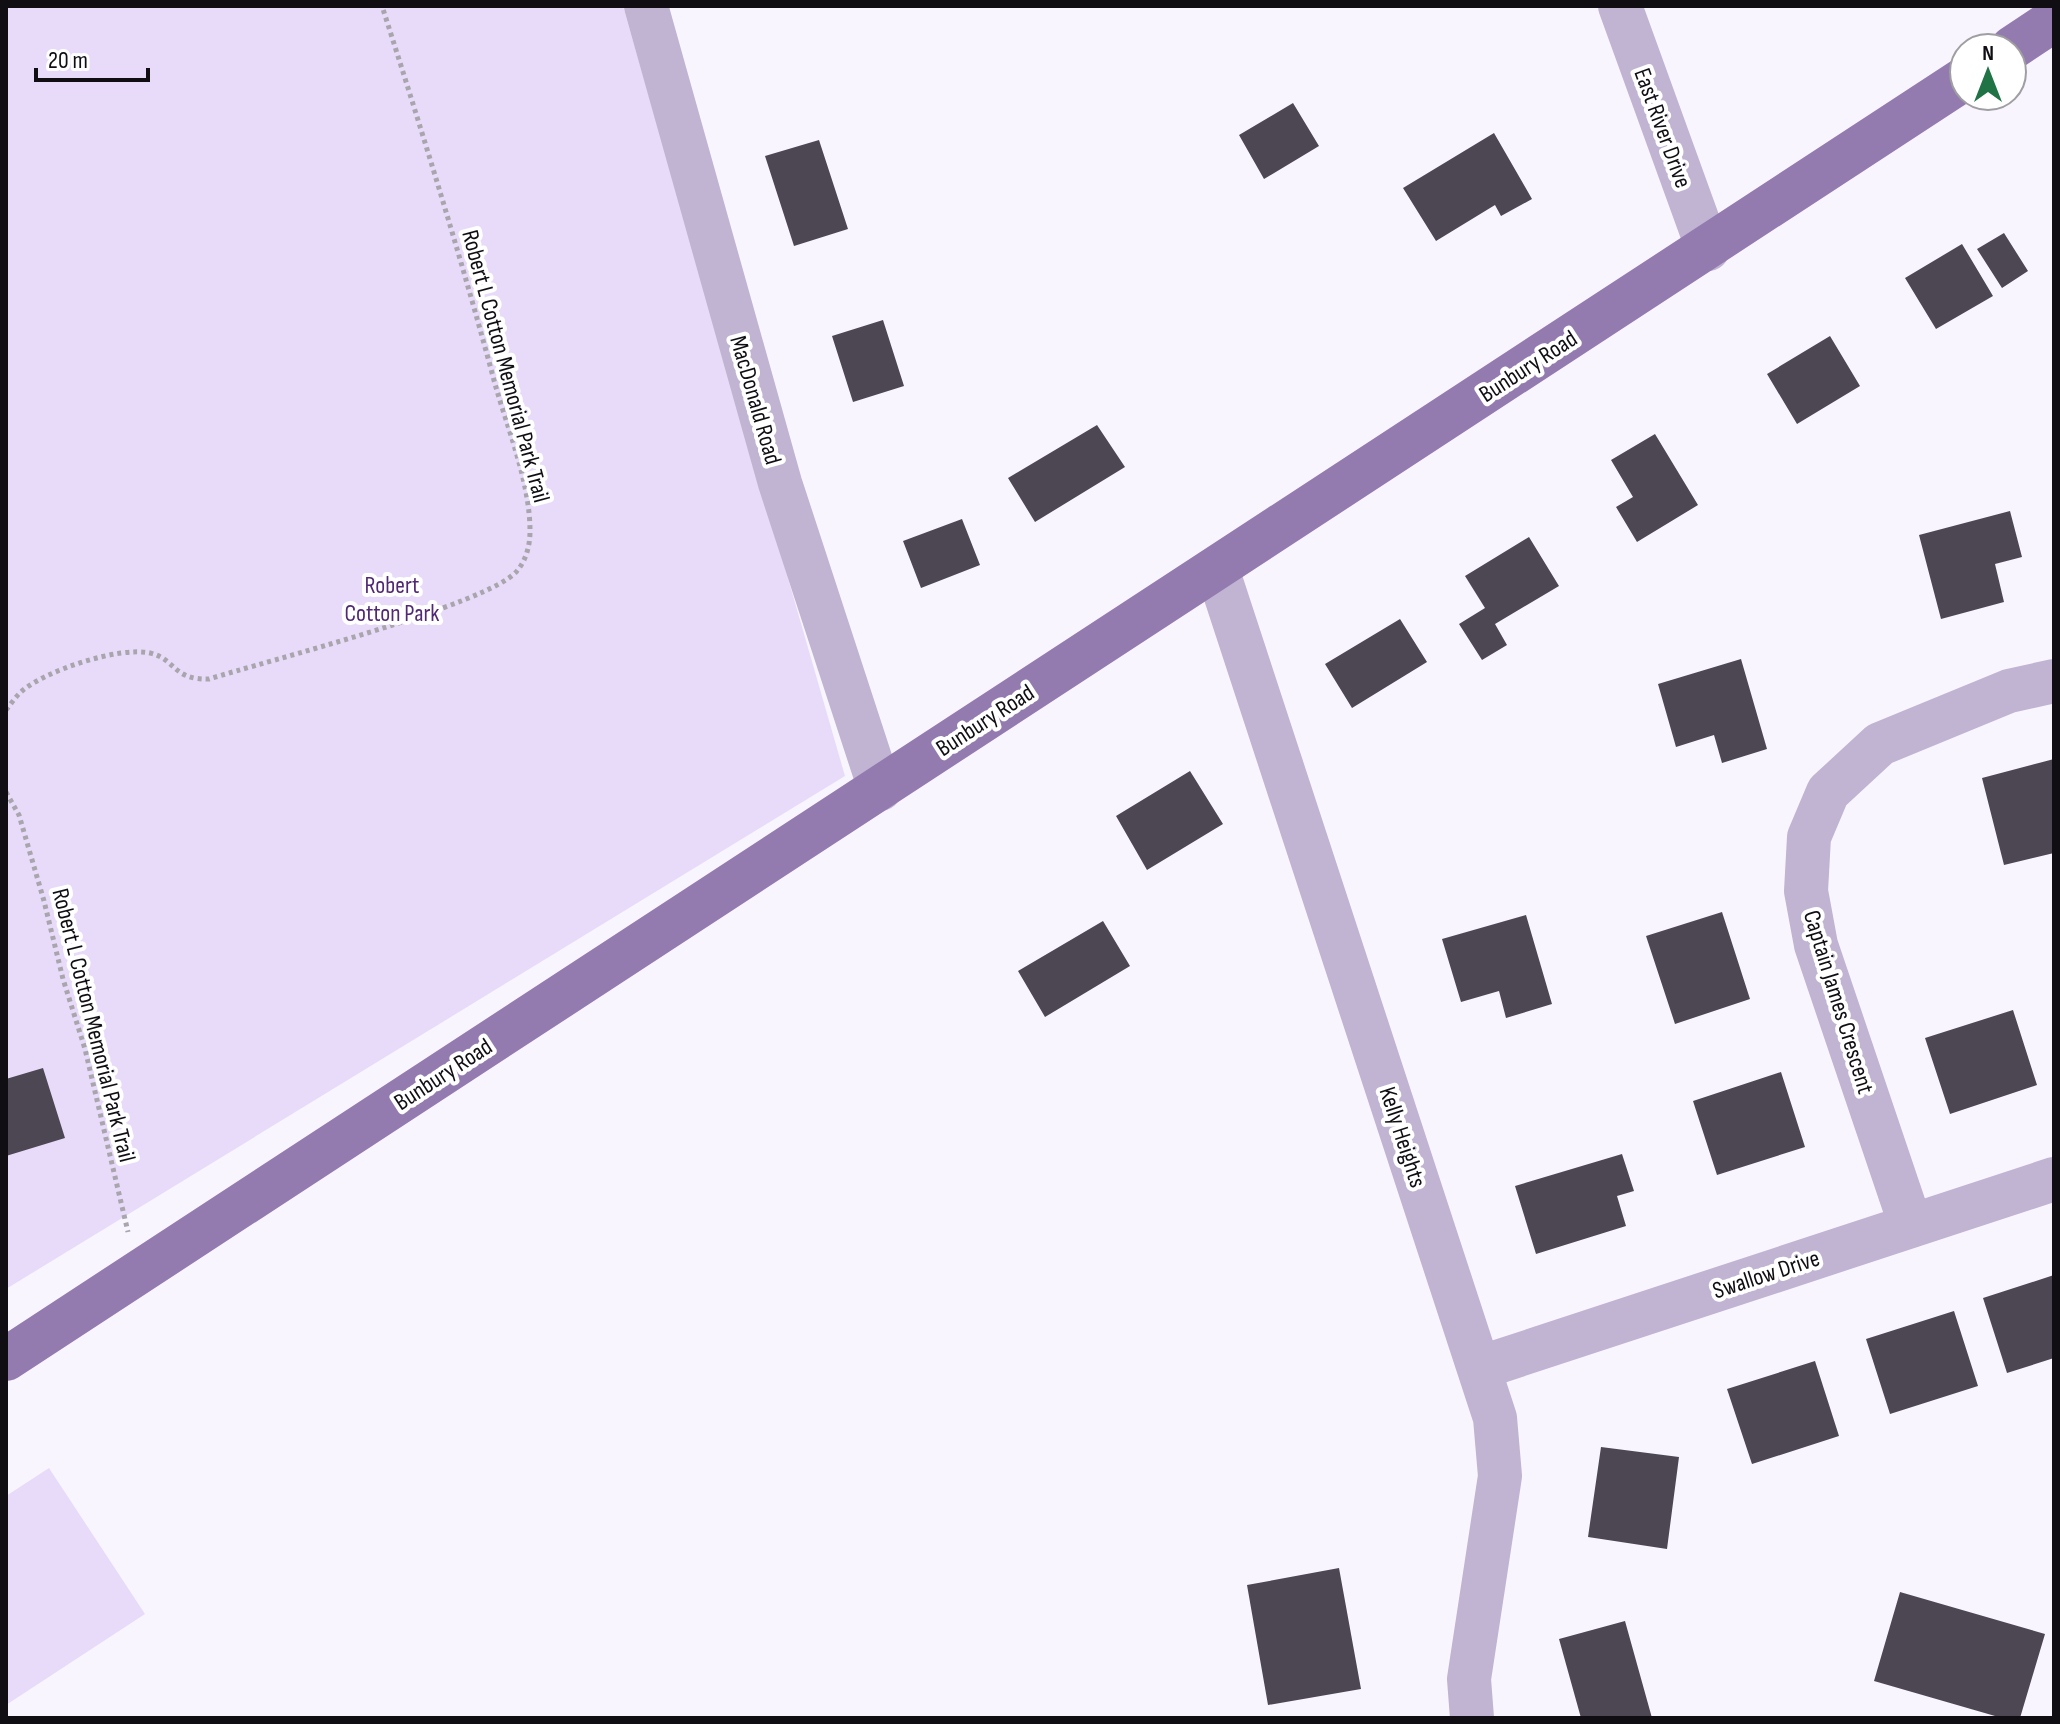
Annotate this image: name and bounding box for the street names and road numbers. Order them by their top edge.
street label: East River Drive [1627,64,1698,192]
street label: Robert L Cotton Memorial Park Trail [455,227,556,506]
street label: Bunbury Road [1474,324,1583,409]
street label: MacDonald Road [723,332,788,468]
street label: Bunbury Road [931,678,1040,763]
street label: Robert L Cotton Memorial Park Trail [45,885,142,1165]
street label: Captain James Crescent [1797,907,1880,1097]
street label: Bunbury Road [389,1032,498,1117]
street label: Kelly Heights [1373,1083,1432,1191]
street label: Swallow Drive [1709,1244,1823,1305]

